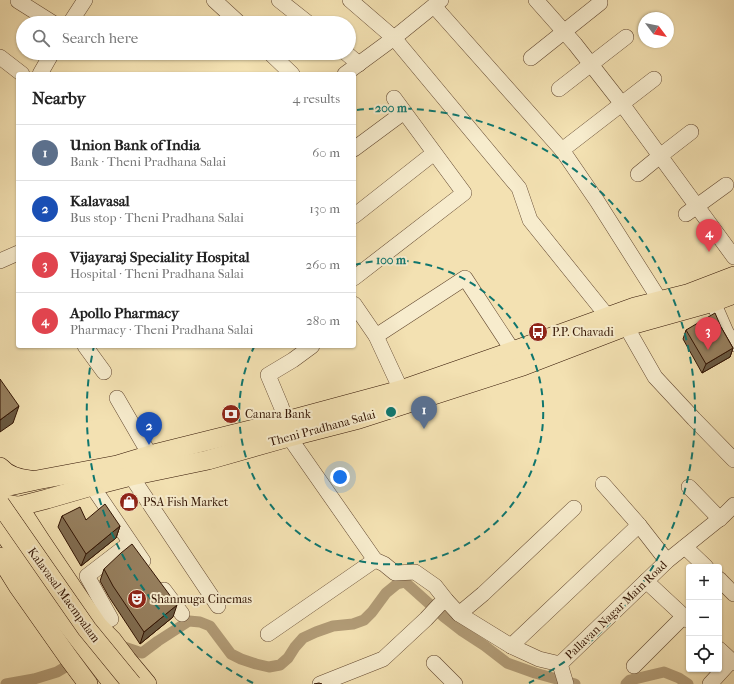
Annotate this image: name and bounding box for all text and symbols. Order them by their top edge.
north arrow [638,12,674,48]
search box [16,16,356,60]
icon: search [30,27,52,49]
text: Search here [62,29,138,47]
text: Nearby [32,88,86,108]
text: 4 results [293,91,340,106]
text: 200 m [375,101,408,115]
text: Union Bank of India [70,136,200,154]
text: 1 [43,145,47,160]
text: 60 m [312,145,340,160]
text: Bank · Theni Pradhana Salai [70,154,226,169]
text: Kalavasal [70,192,130,210]
text: 2 [42,201,48,216]
text: 130 m [309,201,340,216]
text: Bus stop · Theni Pradhana Salai [70,210,244,225]
pin: 4 [696,219,722,252]
text: Vijayaraj Speciality Hospital [70,248,250,266]
text: 100 m [376,253,407,267]
text: 3 [42,257,48,272]
text: 260 m [306,257,340,272]
text: Hospital · Theni Pradhana Salai [70,266,244,281]
text: Apollo Pharmacy [70,304,179,322]
text: 4 [41,313,49,328]
text: 280 m [306,313,340,328]
pin: 3 [695,317,721,350]
bus stop icon: P.P. Chavadi [527,321,549,343]
text: Pharmacy · Theni Pradhana Salai [70,322,253,337]
place label: P.P. Chavadi [552,325,614,339]
pin: 1 [411,396,437,429]
bank icon: Canara Bank [220,403,242,425]
centre of rings [384,405,398,419]
place label: Canara Bank [245,407,312,421]
street label: Theni Pradhana Salai [267,407,377,449]
pin: 2 [136,412,162,445]
your location [330,467,350,487]
shop icon: PSA Fish Market [118,491,140,513]
place label: PSA Fish Market [143,495,229,509]
street label: Kalavasal Maempalam [25,545,103,645]
street label: Pallavan Nagar Main Road [562,557,670,662]
map controls [686,564,722,672]
button: + [686,564,722,600]
theatre icon: Shanmuga Cinemas [126,588,148,610]
place label: Shanmuga Cinemas [151,592,253,606]
button: − [686,600,722,636]
button: locate [686,636,722,672]

